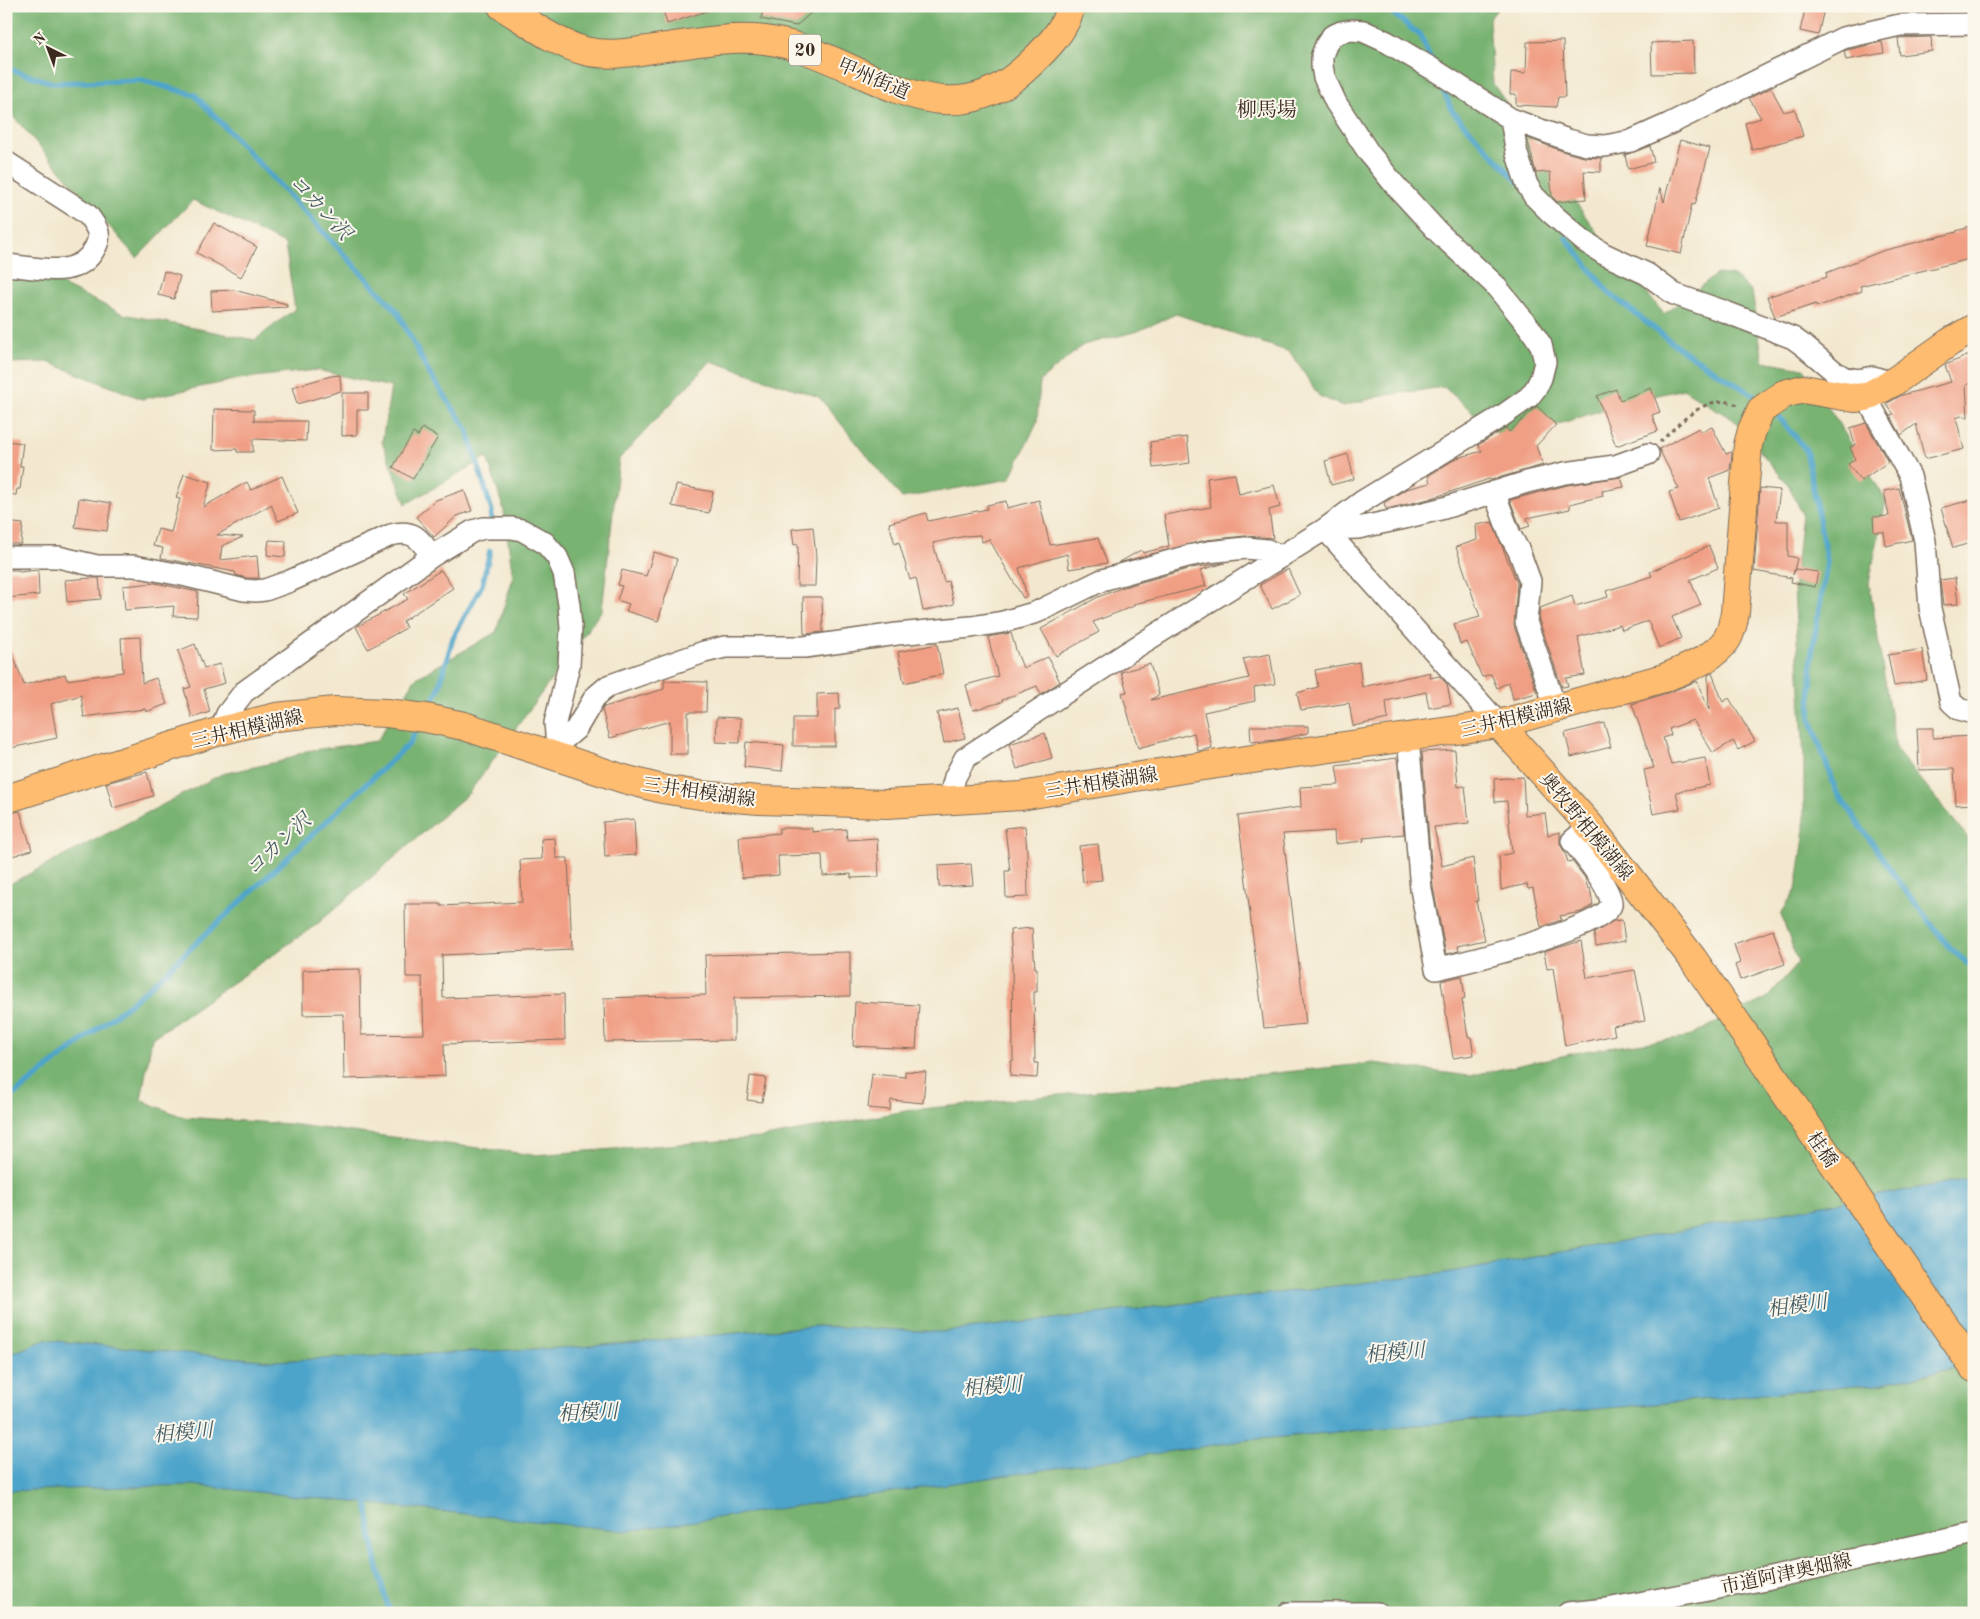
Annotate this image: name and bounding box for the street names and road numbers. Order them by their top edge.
road number: 20 [789,34,821,66]
street label: 甲州街道 [834,55,913,104]
street label: 三井相模湖線 [1458,695,1574,742]
street label: 三井相模湖線 [189,706,305,753]
street label: 三井相模湖線 [1043,764,1159,803]
street label: 奥牧野相模湖線 [1535,769,1637,885]
street label: 三井相模湖線 [641,774,757,811]
street label: 桂橋 [1802,1128,1841,1171]
street label: 市道阿津奥畑線 [1719,1549,1854,1599]

